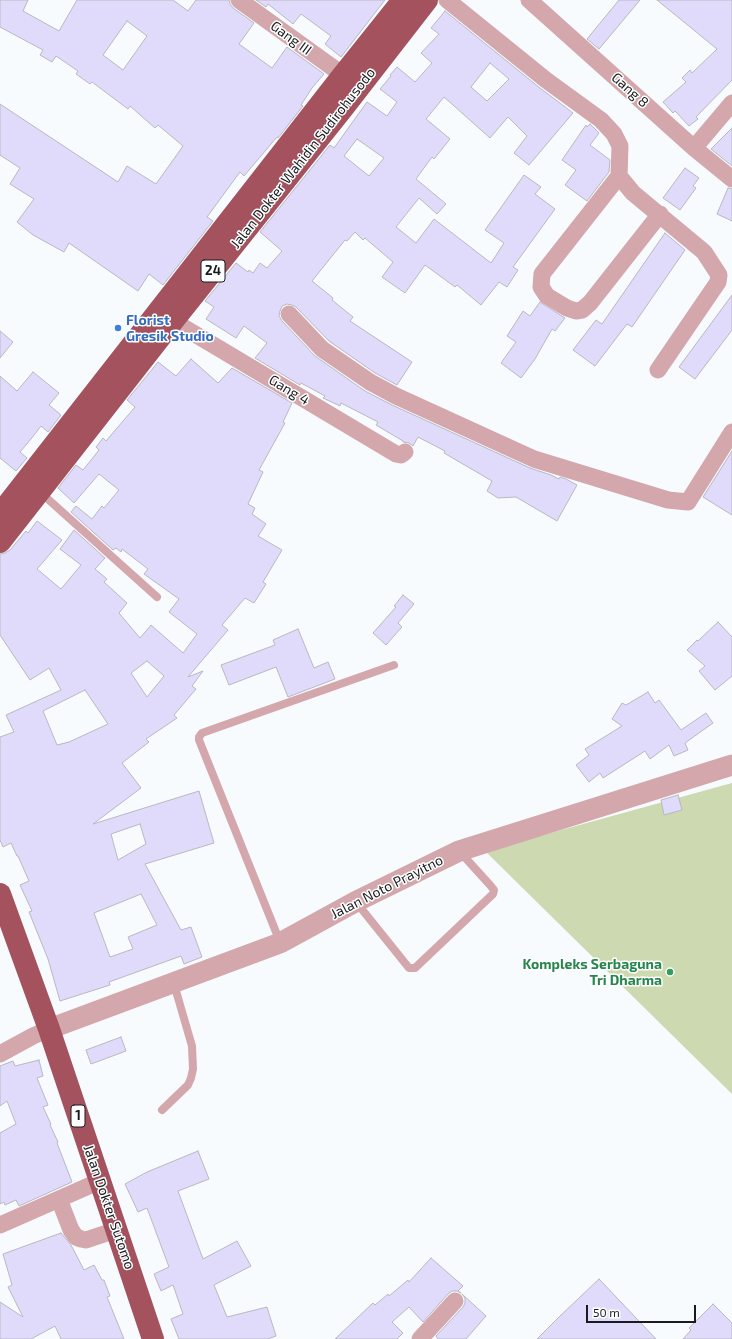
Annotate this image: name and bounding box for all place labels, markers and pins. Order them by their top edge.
place label: Florist Gresik Studio [126,312,214,344]
marker: Florist Gresik Studio [113,323,123,333]
place label: Kompleks Serbaguna Tri Dharma [522,956,662,988]
marker: Kompleks Serbaguna Tri Dharma [665,967,675,977]

